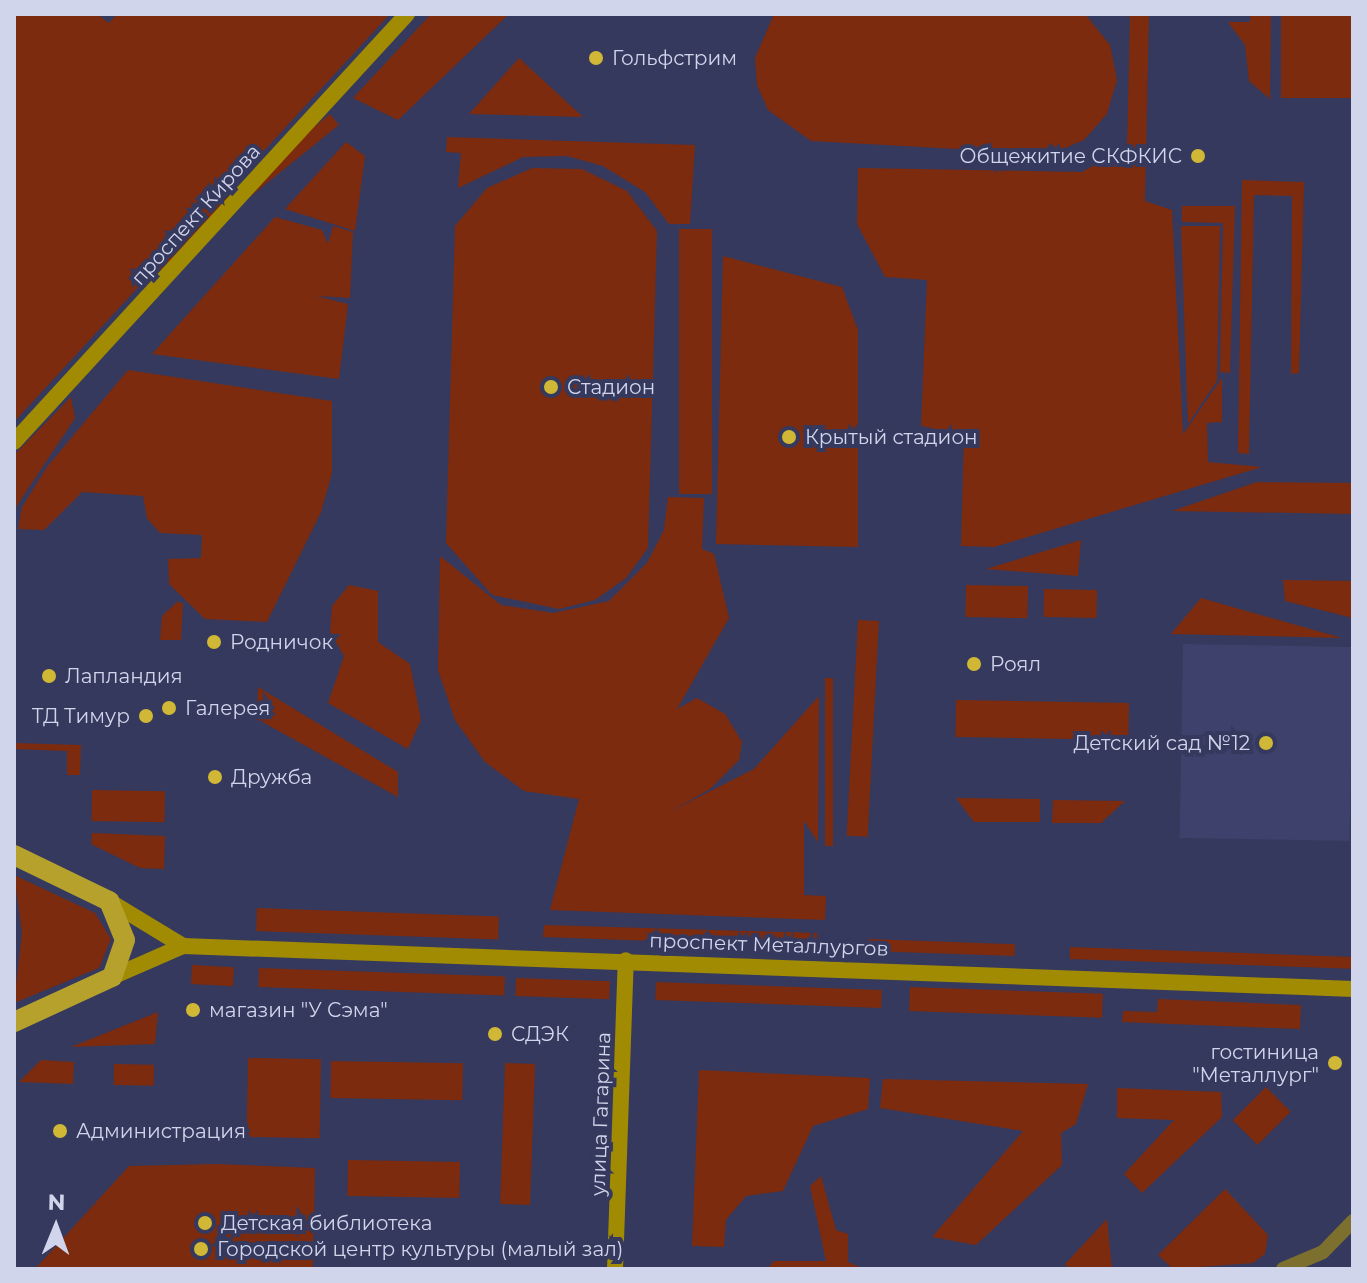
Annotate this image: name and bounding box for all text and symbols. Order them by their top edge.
place label: Гольфстрим [612,46,737,70]
marker: Гольфстрим [587,49,605,67]
street label: проспект Кирова [127,140,265,290]
place label: Общежитие СКФКИС [959,144,1182,168]
marker: Общежитие СКФКИС [1189,147,1207,165]
place label: Стадион [567,375,655,399]
marker: Стадион [542,378,560,396]
place label: Крытый стадион [805,425,978,449]
marker: Крытый стадион [780,428,798,446]
place label: Родничок [230,630,333,654]
marker: Родничок [205,633,223,651]
place label: Роял [990,652,1041,676]
marker: Роял [965,655,983,673]
place label: Лапландия [65,664,183,688]
marker: Лапландия [40,667,58,685]
place label: Галерея [185,696,270,720]
marker: Галерея [160,699,178,717]
place label: ТД Тимур [32,704,130,728]
marker: ТД Тимур [137,707,155,725]
place label: Детский сад №12 [1074,731,1250,755]
marker: Детский сад №12 [1257,734,1275,752]
place label: Дружба [231,765,312,789]
marker: Дружба [206,768,224,786]
street label: проспект Металлургов [649,929,889,961]
place label: магазин "У Сэма" [209,998,388,1022]
marker: магазин "У Сэма" [184,1001,202,1019]
place label: СДЭК [511,1022,569,1046]
marker: СДЭК [486,1025,504,1043]
street label: улица Гагарина [586,1032,616,1196]
place label: гостиница "Металлург" [1192,1040,1319,1087]
marker: гостиница "Металлург" [1326,1054,1344,1072]
place label: Администрация [76,1119,246,1143]
marker: Администрация [51,1122,69,1140]
north arrow [16,1187,96,1267]
text: N [47,1189,66,1216]
place label: Детская библиотека [221,1211,432,1235]
marker: Детская библиотека [196,1214,214,1232]
place label: Городской центр культуры (малый зал) [217,1237,623,1261]
marker: Городской центр культуры (малый зал) [192,1240,210,1258]

